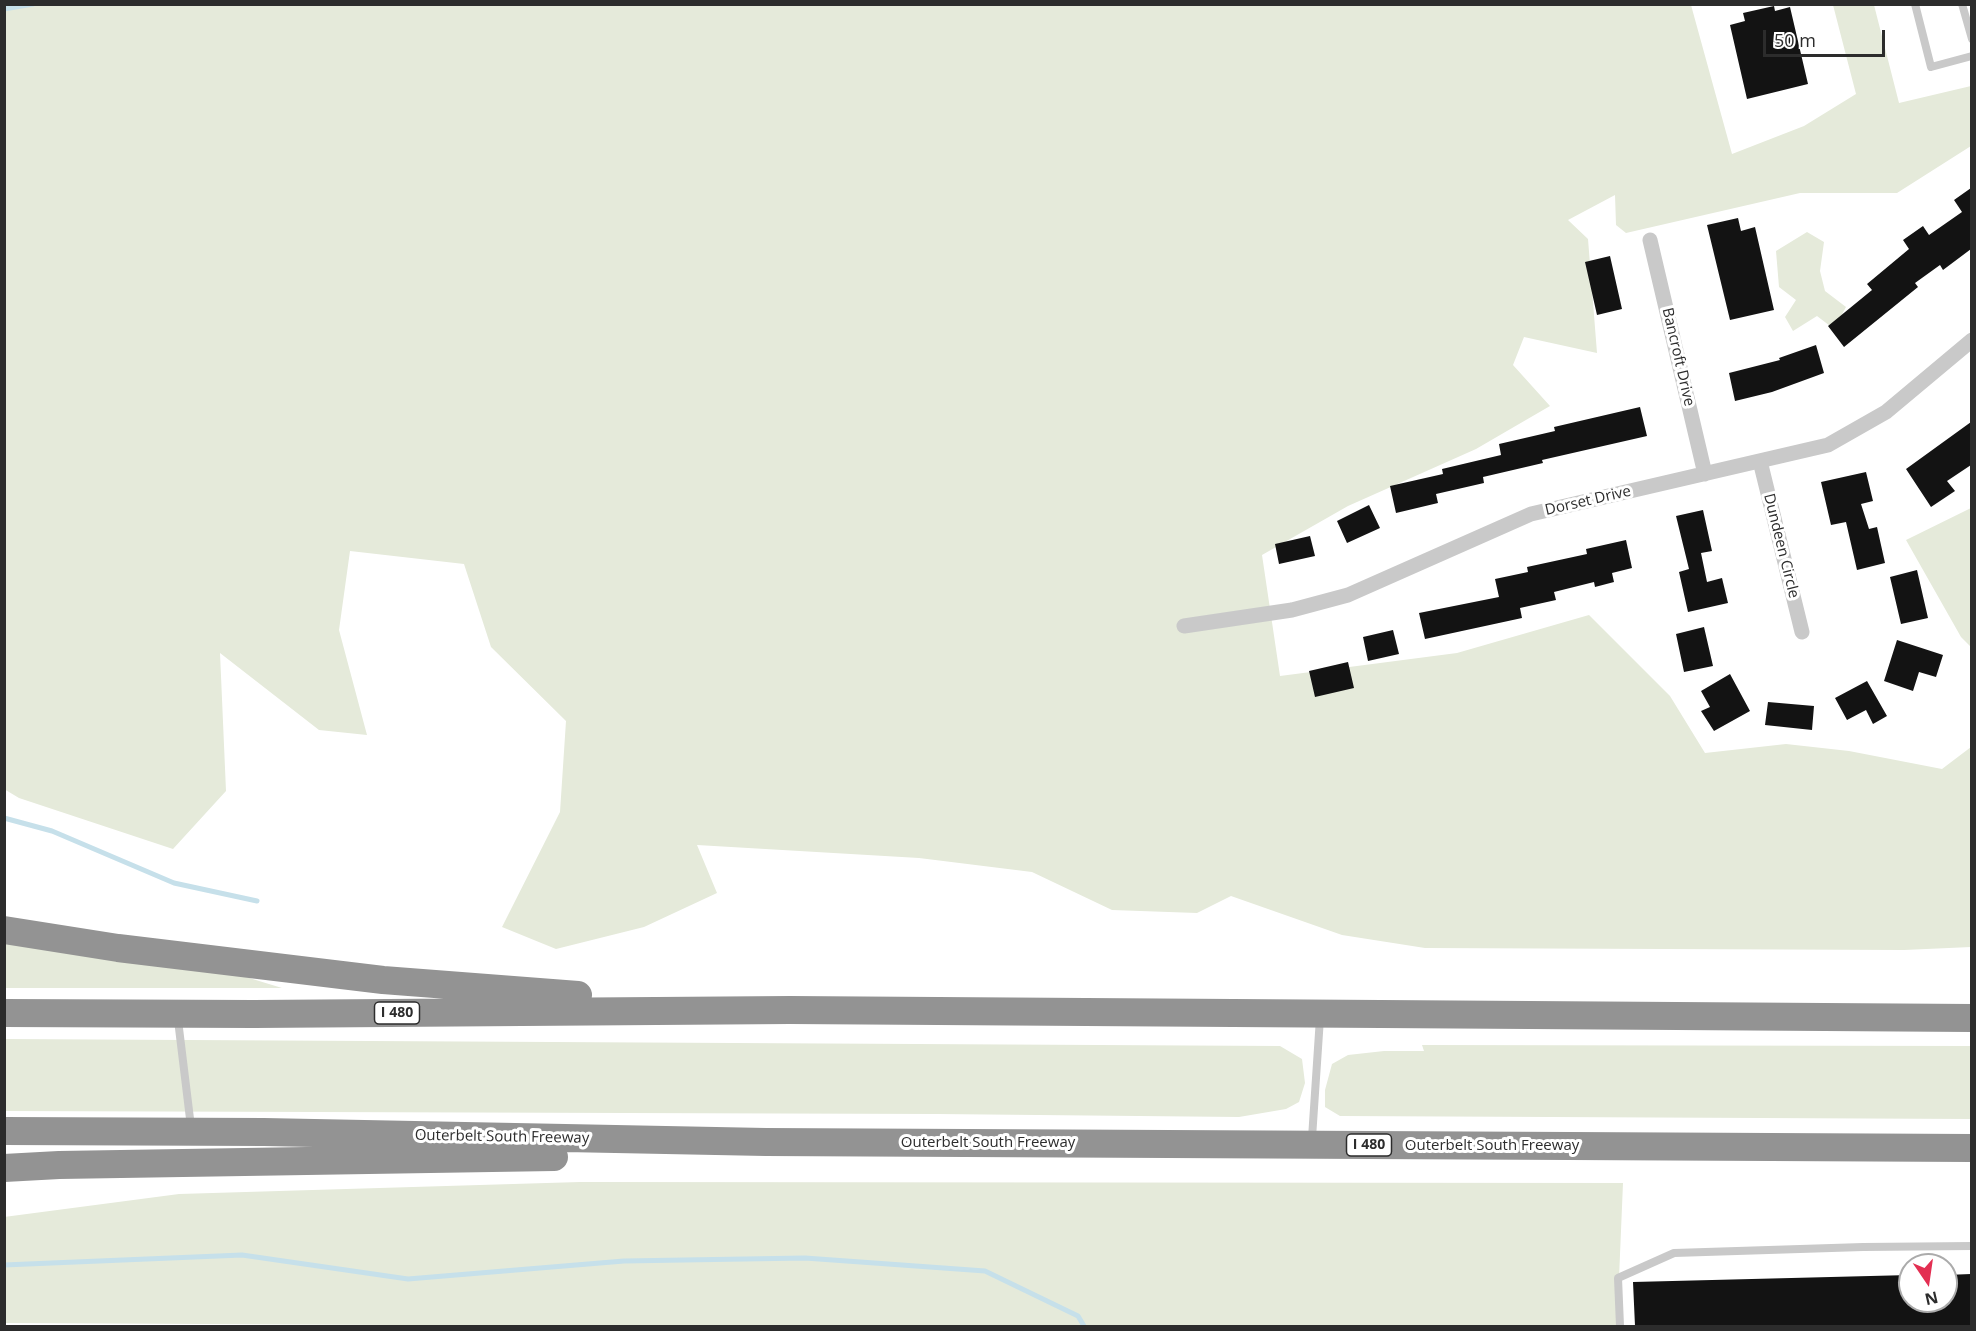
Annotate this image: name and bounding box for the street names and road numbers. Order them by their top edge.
street label: Bancroft Drive [1658,306,1698,408]
street label: Dorset Drive [1543,482,1633,520]
street label: Dundeen Circle [1759,492,1803,600]
road number: I 480 [374,1002,420,1024]
street label: Outerbelt South Freeway [415,1126,589,1148]
street label: Outerbelt South Freeway [901,1134,1075,1152]
road number: I 480 [1346,1134,1392,1156]
street label: Outerbelt South Freeway [1405,1137,1579,1155]

